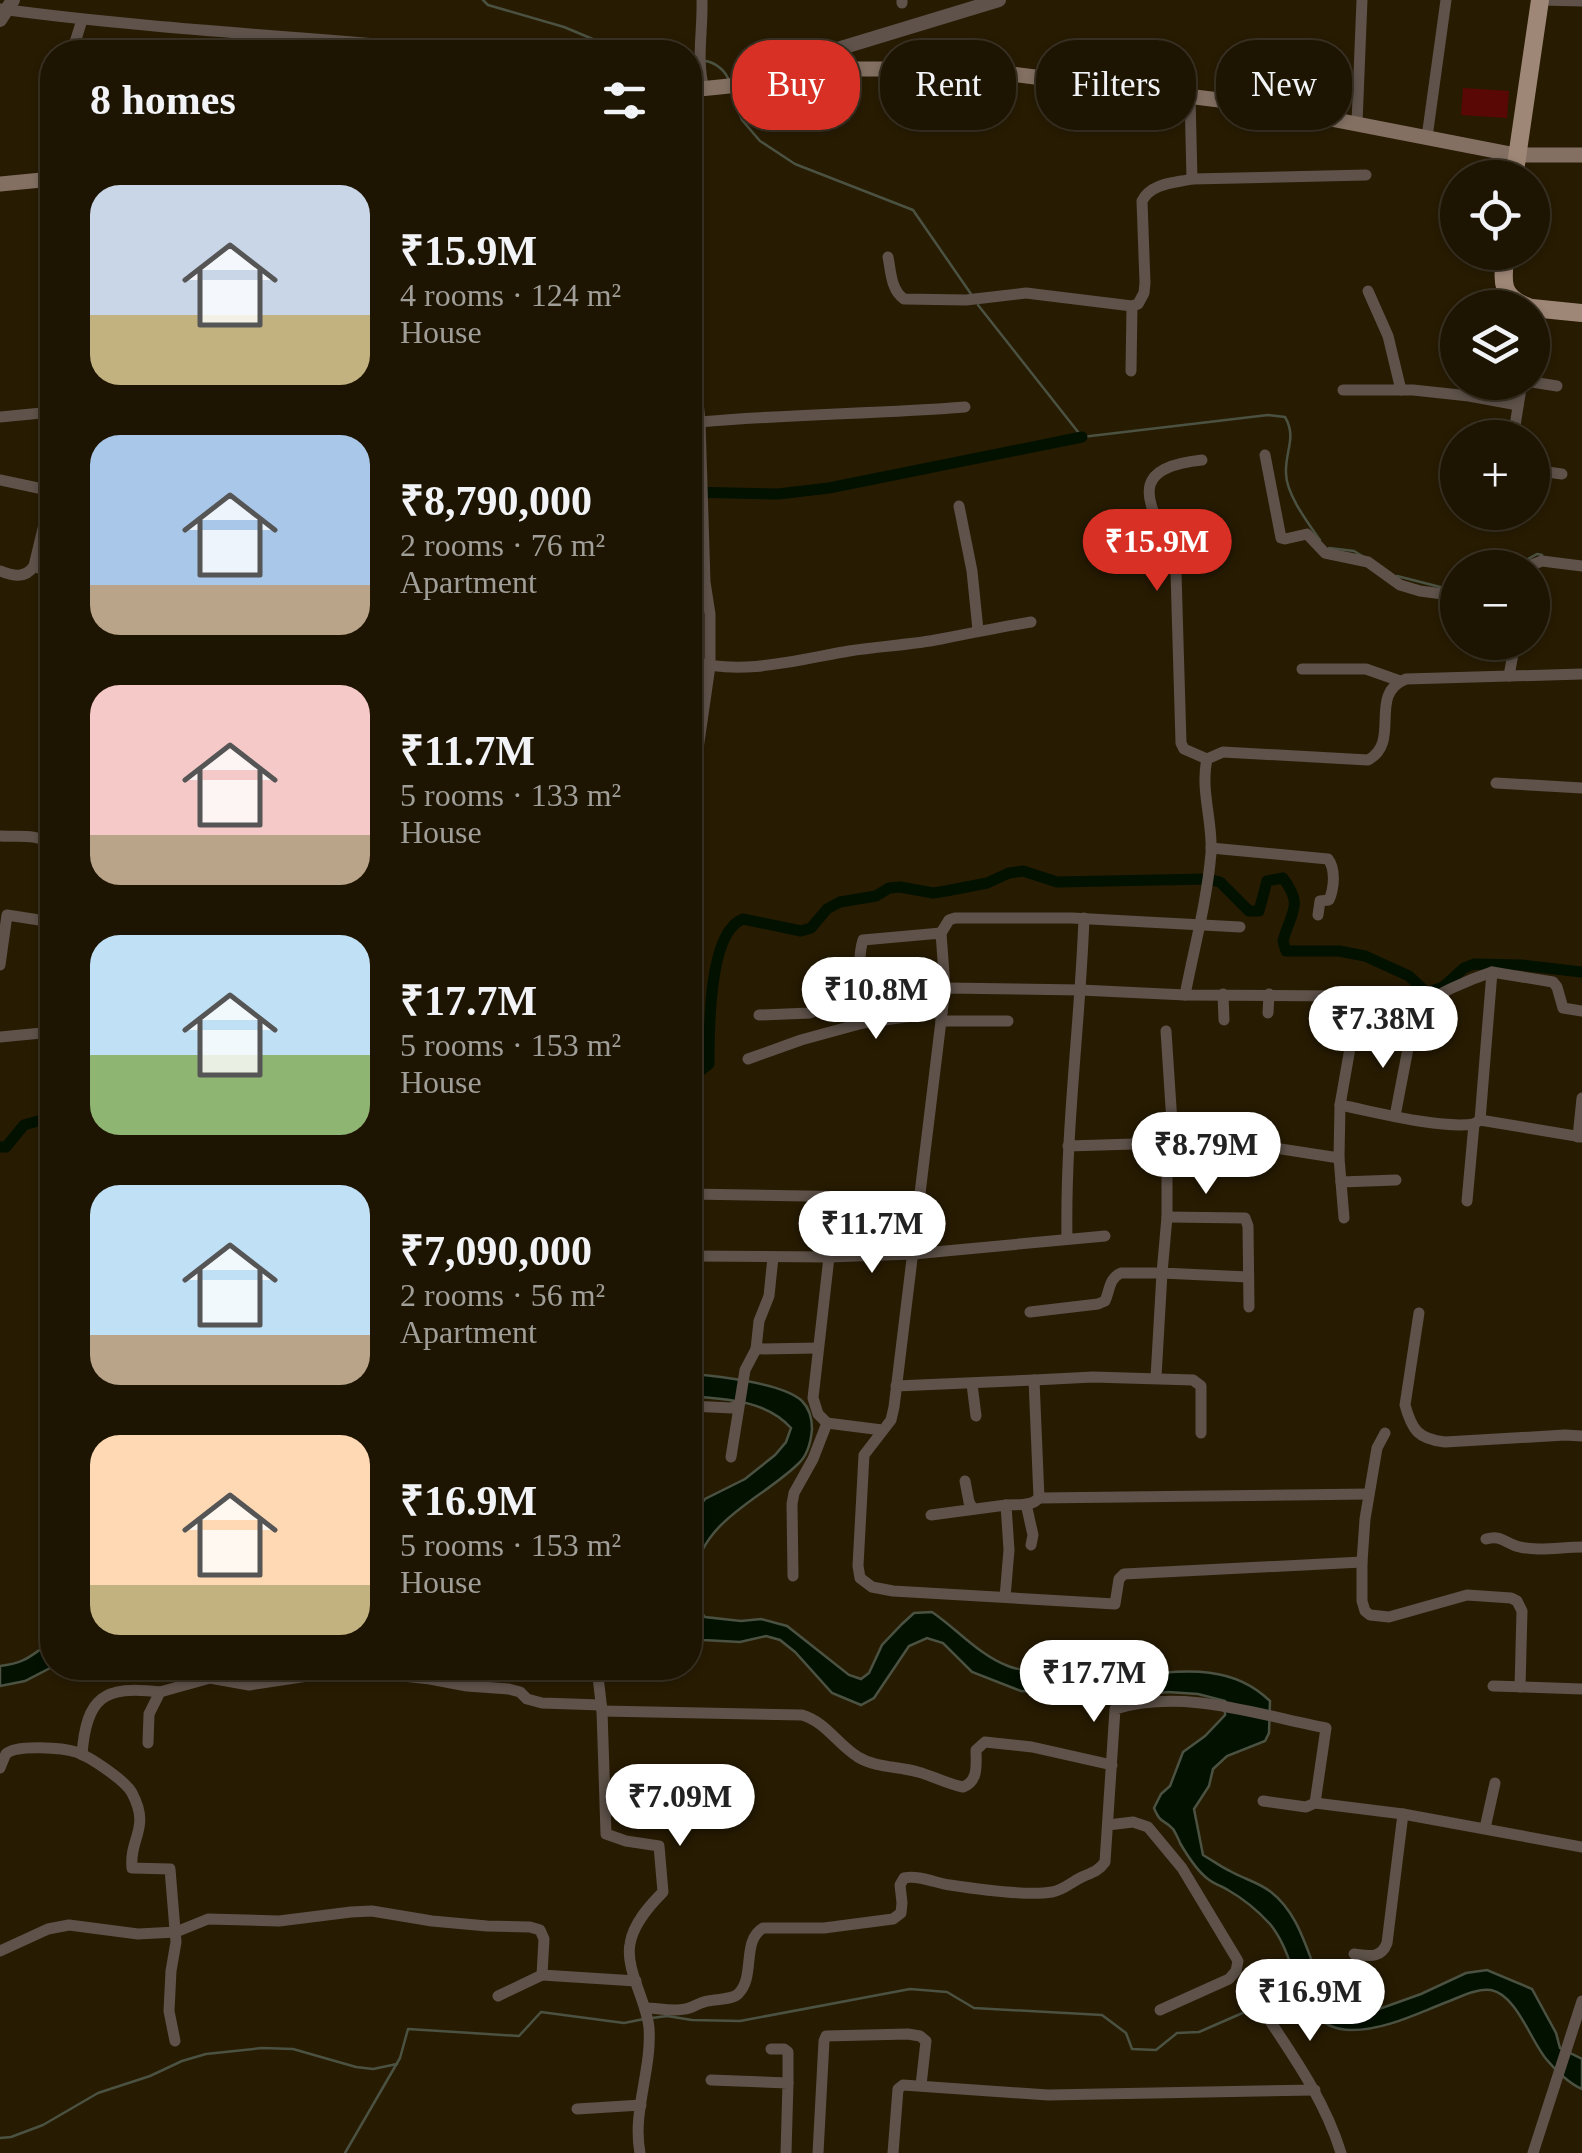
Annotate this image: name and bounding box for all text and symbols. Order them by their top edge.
chip: Buy [732,40,860,130]
chip: Rent [880,40,1016,130]
chip: Filters [1036,40,1196,130]
chip: New [1216,40,1352,130]
icon: filters [597,73,652,128]
text: 8 homes [90,77,236,123]
map controls [1440,160,1550,660]
button: locate [1440,160,1550,270]
icon: home [170,225,290,345]
text: ₹15.9M [400,228,537,274]
text: 4 rooms · 124 m² [400,277,621,313]
button: layers [1440,290,1550,400]
text: House [400,314,482,350]
button: + [1440,420,1550,530]
icon: home [170,475,290,595]
text: ₹8,790,000 [400,478,592,524]
pin: ₹15.9M [1076,509,1238,594]
text: ₹15.9M [1105,523,1209,559]
text: 2 rooms · 76 m² [400,527,605,563]
button: − [1440,550,1550,660]
text: Apartment [400,564,537,600]
icon: home [170,725,290,845]
text: ₹11.7M [400,728,535,774]
text: 5 rooms · 133 m² [400,777,621,813]
text: House [400,814,482,850]
pin: ₹10.8M [795,957,957,1042]
text: ₹10.8M [824,971,928,1007]
icon: home [170,975,290,1095]
text: ₹17.7M [400,978,537,1024]
pin: ₹7.38M [1302,986,1464,1071]
text: ₹7.38M [1331,1000,1435,1036]
text: 5 rooms · 153 m² [400,1027,621,1063]
text: House [400,1064,482,1100]
pin: ₹8.79M [1125,1112,1287,1197]
text: ₹8.79M [1154,1126,1258,1162]
pin: ₹11.7M [791,1191,953,1276]
text: ₹11.7M [821,1205,923,1241]
icon: home [170,1225,290,1345]
text: ₹7,090,000 [400,1228,592,1274]
text: 2 rooms · 56 m² [400,1277,605,1313]
text: Apartment [400,1314,537,1350]
icon: home [170,1475,290,1595]
text: ₹16.9M [400,1478,537,1524]
text: 5 rooms · 153 m² [400,1527,621,1563]
text: House [400,1564,482,1600]
pin: ₹17.7M [1013,1640,1175,1725]
text: ₹17.7M [1042,1654,1146,1690]
pin: ₹7.09M [599,1764,761,1849]
text: ₹7.09M [628,1778,732,1814]
pin: ₹16.9M [1229,1959,1391,2044]
text: ₹16.9M [1258,1973,1362,2009]

